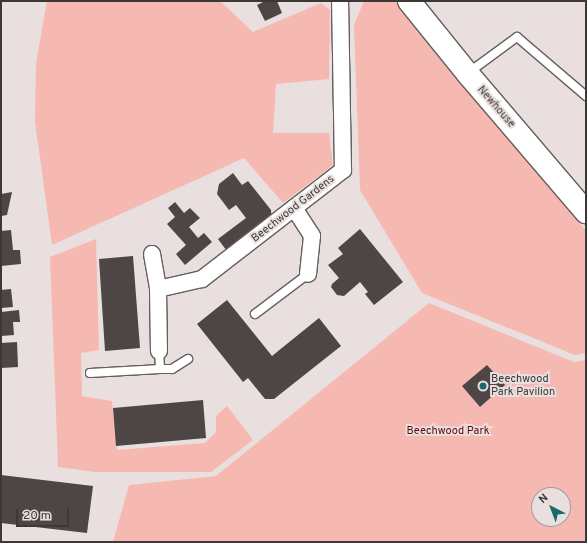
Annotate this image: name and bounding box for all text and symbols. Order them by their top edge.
street label: Newhouse [474,83,518,131]
street label: Beechwood Gardens [249,173,337,245]
place label: Beechwood Park Pavilion [491,373,555,399]
marker: Beechwood Park Pavilion [478,381,488,391]
park label: Beechwood Park [407,424,489,438]
north arrow [531,487,571,527]
text: N [536,491,551,507]
scale bar [18,501,71,527]
text: 20 m [23,508,51,524]

